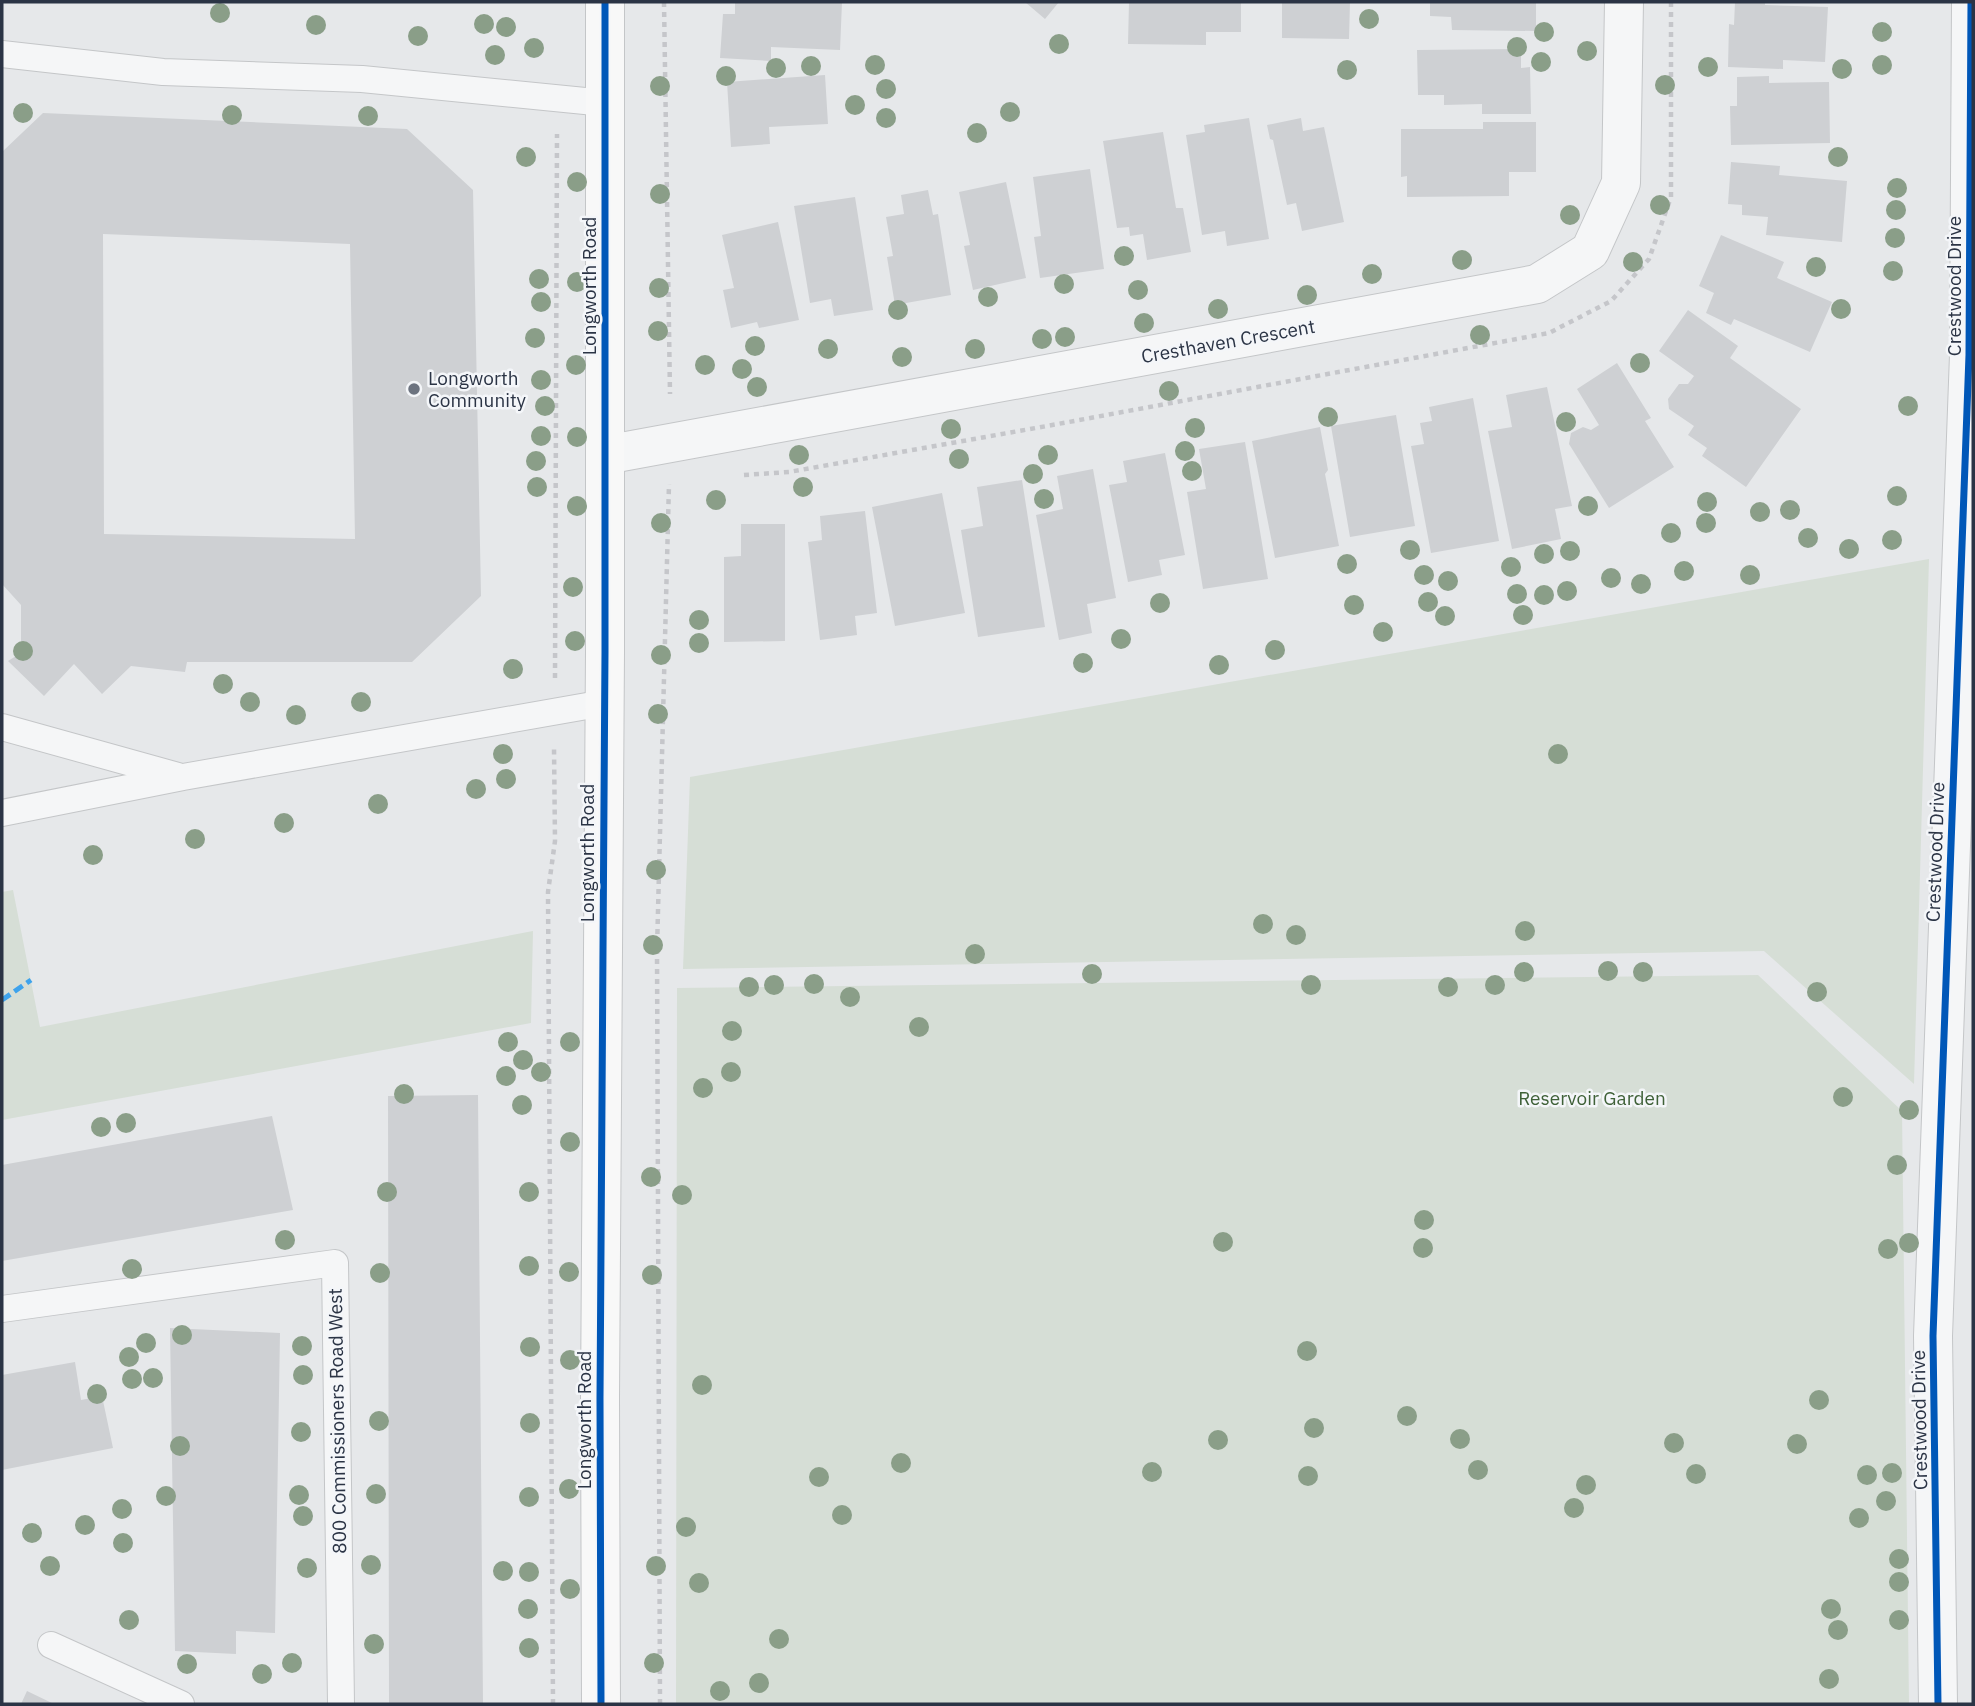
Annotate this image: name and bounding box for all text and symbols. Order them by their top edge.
street label: Crestwood Drive [1942,216,1966,356]
street label: Longworth Road [577,217,601,355]
street label: Cresthaven Crescent [1139,314,1317,368]
place label: Longworth Community [428,366,527,412]
marker: Longworth Community [406,381,422,397]
street label: Crestwood Drive [1921,781,1949,923]
street label: Longworth Road [575,784,599,922]
park label: Reservoir Garden [1518,1086,1666,1110]
street label: 800 Commissioners Road West [323,1288,351,1554]
street label: Crestwood Drive [1906,1350,1932,1490]
street label: Longworth Road [572,1351,596,1489]

